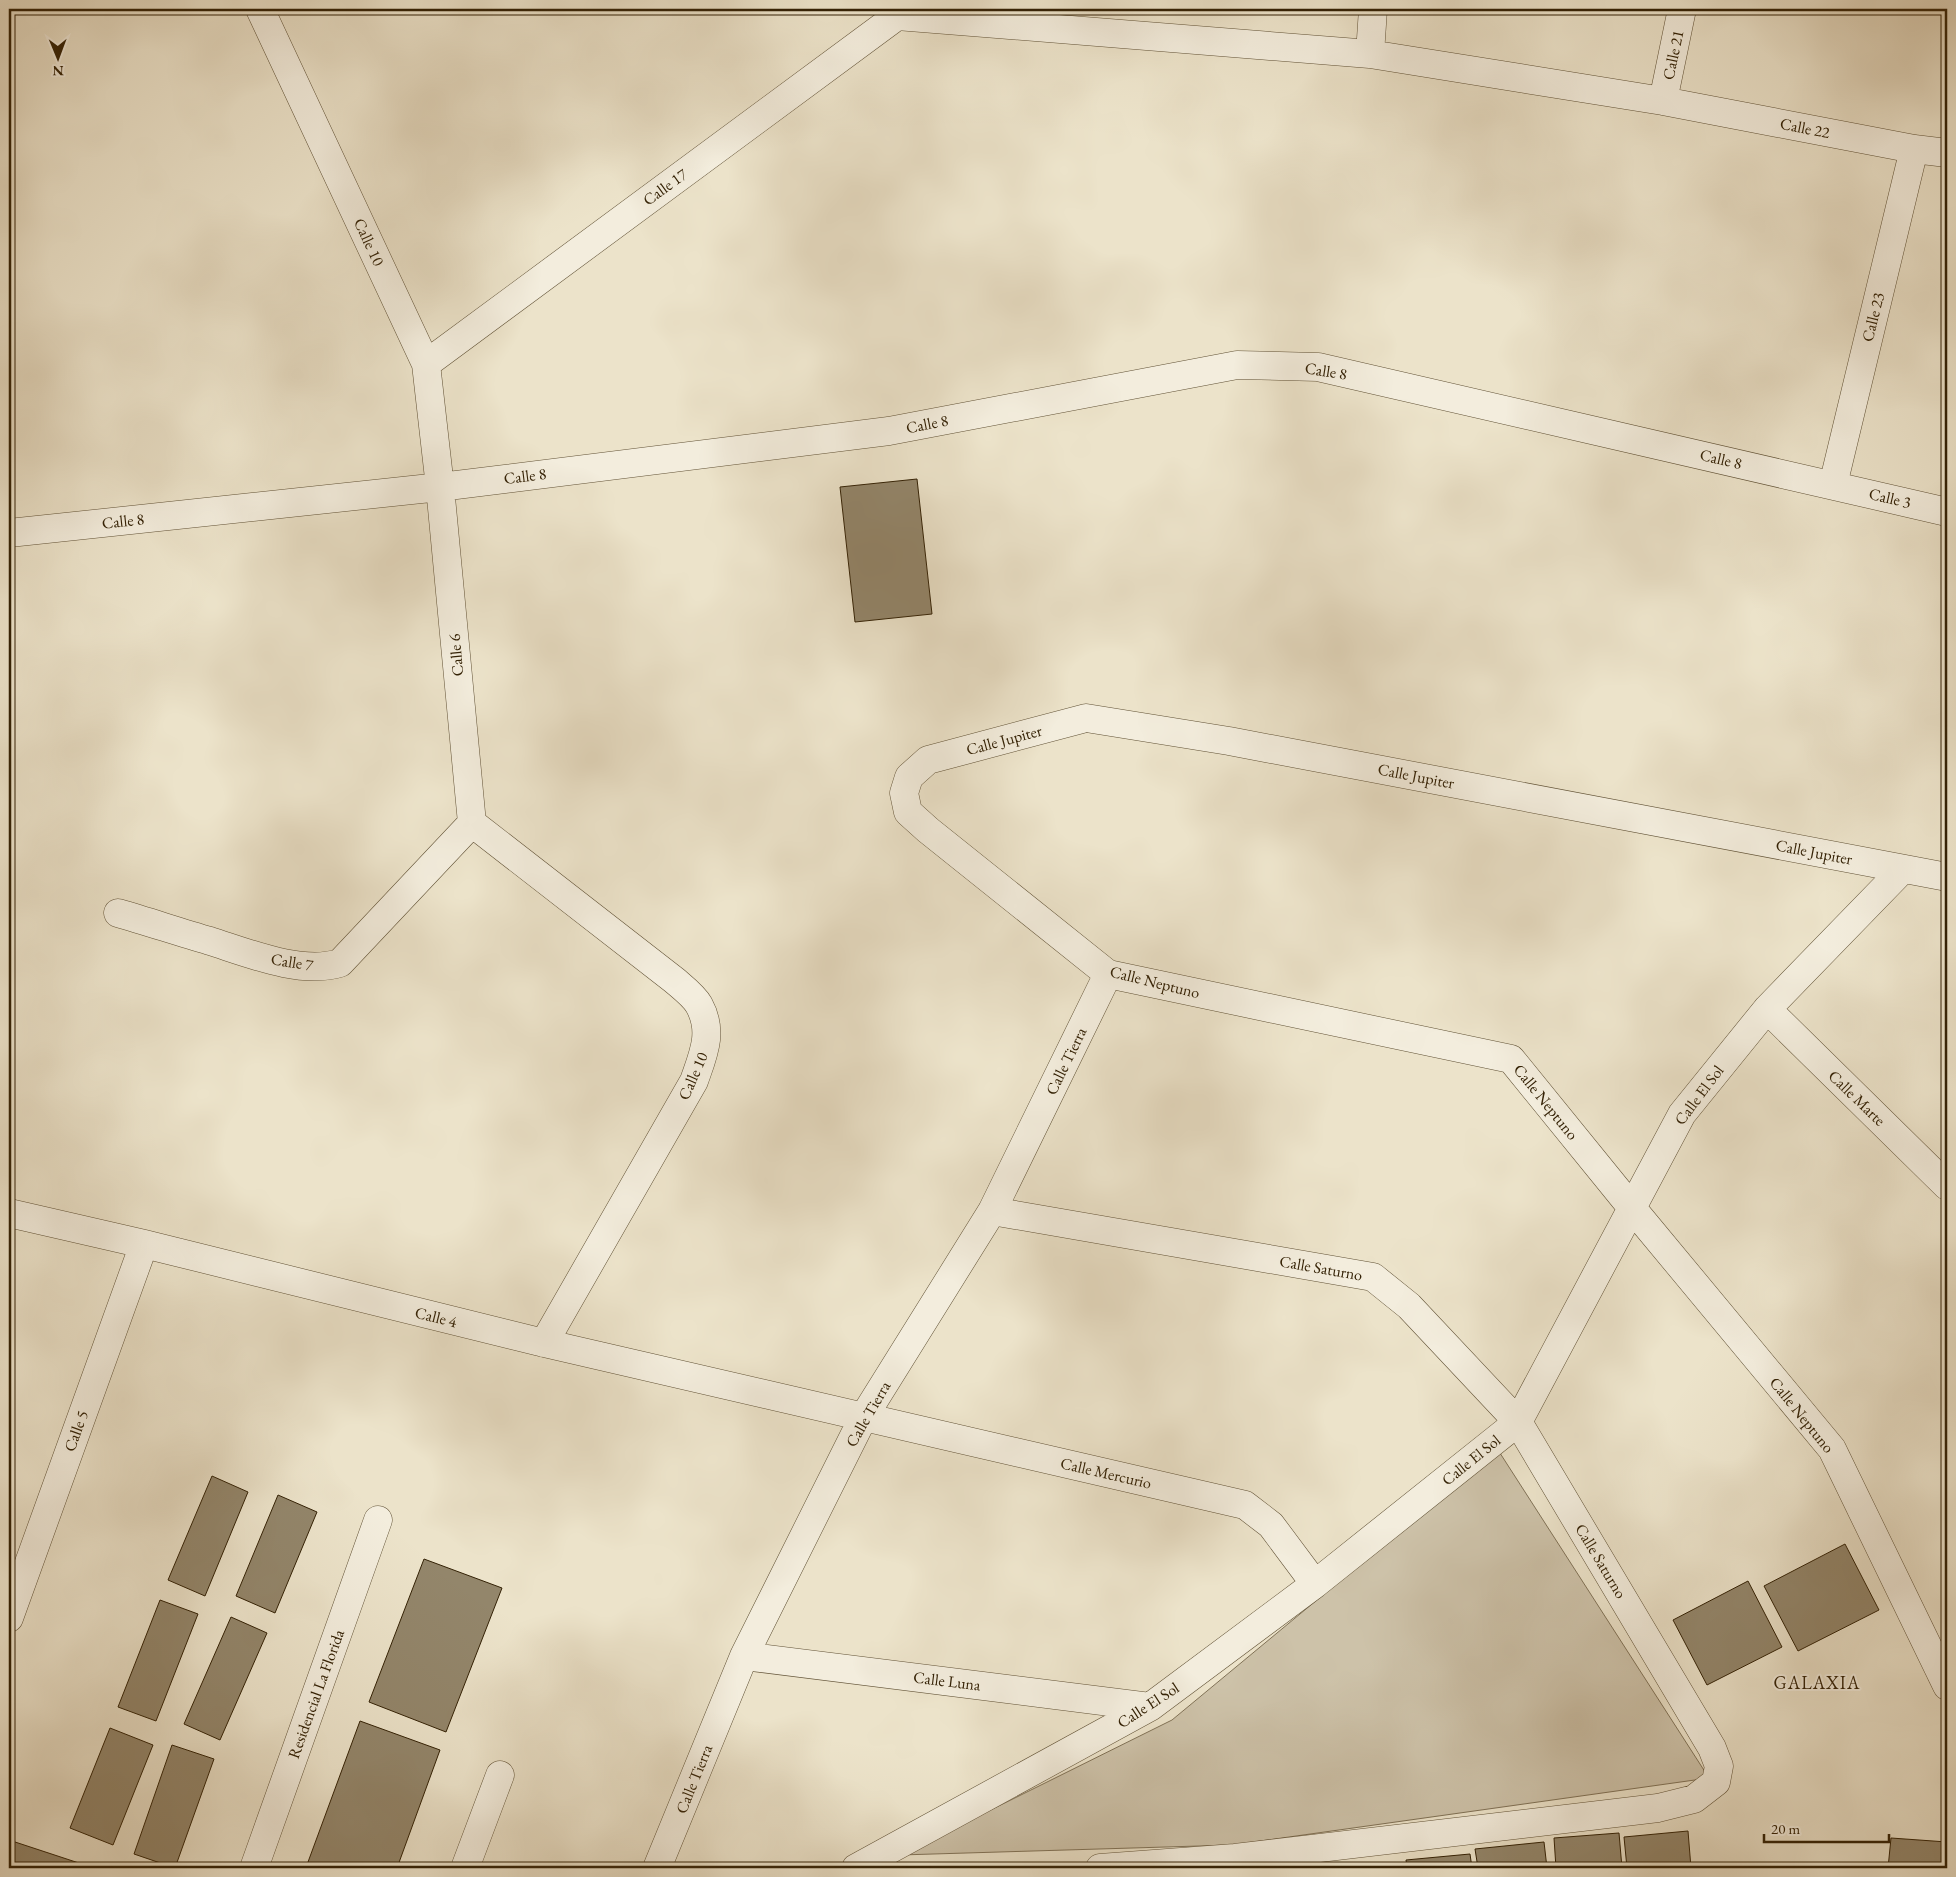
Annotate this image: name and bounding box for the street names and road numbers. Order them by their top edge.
street label: Calle 21 [1658,28,1688,82]
street label: Calle 22 [1778,113,1832,143]
street label: Calle 17 [639,164,692,210]
street label: Calle 10 [349,215,389,269]
street label: Calle 23 [1857,290,1889,344]
street label: Calle 8 [1303,357,1349,385]
street label: Calle 8 [904,410,950,438]
street label: Calle 8 [1698,444,1744,474]
street label: Calle 8 [503,463,548,489]
street label: Calle 3 [1867,483,1913,513]
street label: Calle 8 [101,508,146,534]
street label: Calle 6 [444,633,468,677]
street label: Calle Jupiter [964,720,1045,760]
street label: Calle Jupiter [1376,758,1457,794]
street label: Calle Jupiter [1774,834,1855,870]
street label: Calle 7 [269,948,315,976]
street label: Calle Neptuno [1108,961,1202,1003]
street label: Calle Tierra [1041,1023,1092,1098]
street label: Calle 10 [673,1049,713,1103]
street label: Calle Neptuno [1509,1060,1583,1144]
street label: Calle El Sol [1670,1061,1729,1129]
street label: Calle Marte [1824,1065,1890,1131]
street label: Calle Saturno [1278,1250,1364,1286]
street label: Calle 4 [413,1302,459,1332]
street label: Calle Neptuno [1765,1373,1839,1457]
street label: Calle Tierra [841,1377,896,1451]
street label: Calle 5 [59,1407,93,1455]
street label: Calle El Sol [1437,1430,1505,1490]
street label: Calle Mercurio [1058,1452,1154,1494]
street label: Calle Saturno [1570,1520,1632,1602]
street label: Residencial La Florida [283,1626,349,1761]
street label: Calle Luna [912,1666,982,1696]
street label: Calle El Sol [1113,1677,1183,1733]
street label: Calle Tierra [671,1741,718,1817]

